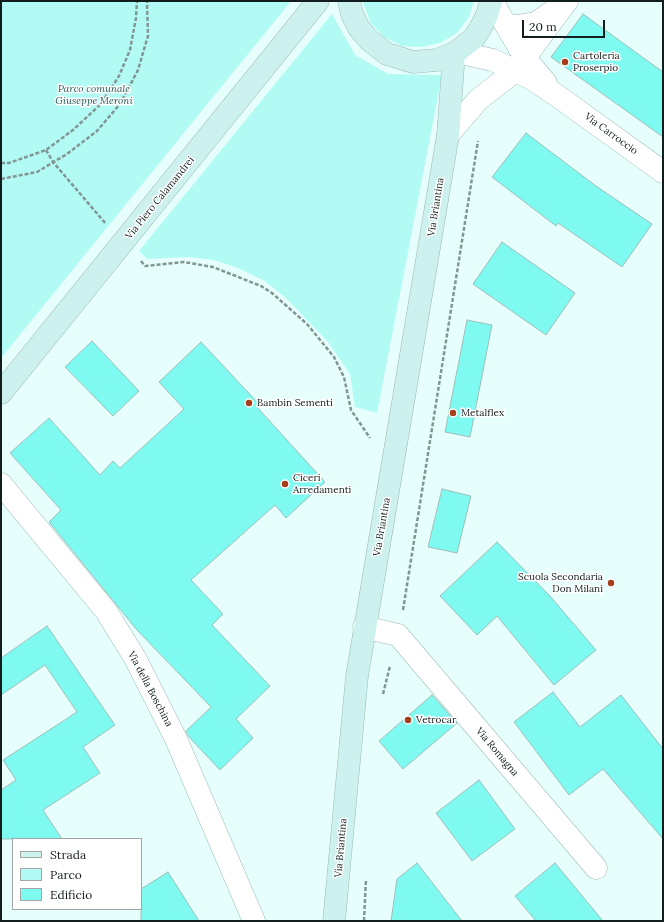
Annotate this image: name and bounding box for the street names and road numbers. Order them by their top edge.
street label: Via Carroccio [582,111,640,157]
street label: Via Piero Calamandrei [123,154,197,242]
street label: Via Briantina [425,177,447,237]
street label: Via Briantina [371,497,393,557]
street label: Via della Boschina [125,649,175,729]
street label: Via Romagna [473,725,521,779]
street label: Via Briantina [332,818,350,878]

